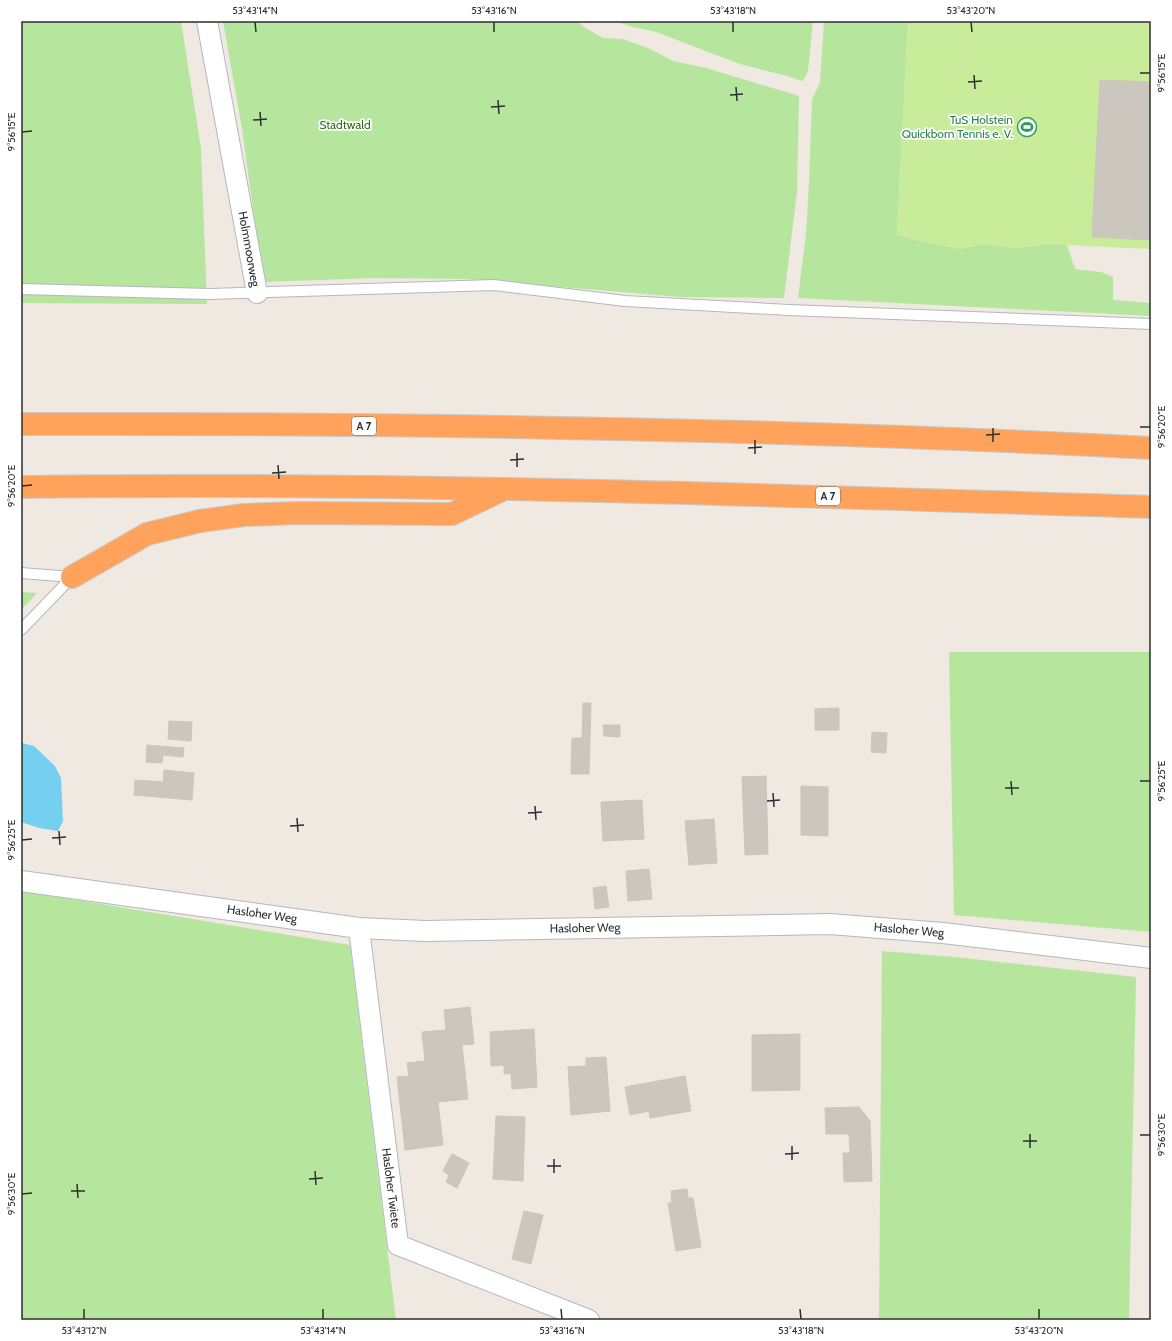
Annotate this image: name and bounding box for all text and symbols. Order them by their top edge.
text: 53°43'14"N [232,4,278,17]
text: 53°43'16"N [471,4,517,17]
text: 53°43'18"N [710,4,756,17]
text: 53°43'20"N [947,4,995,17]
text: 9°56'15"E [1155,53,1168,92]
text: 9°56'15"E [5,112,18,151]
place label: TuS Holstein Quickborn Tennis e. V. [902,112,1013,141]
sports icon: TuS Holstein Quickborn Tennis e. V. [1016,116,1038,138]
park label: Stadtwald [319,117,371,132]
street label: Holmmoorweg [235,210,264,289]
text: 9°56'20"E [1155,405,1168,448]
road number: A 7 [352,417,376,435]
text: 9°56'20"E [5,464,18,507]
road number: A 7 [816,487,840,505]
text: 9°56'25"E [1155,760,1168,801]
text: 9°56'25"E [5,819,18,860]
street label: Hasloher Weg [226,901,299,926]
street label: Hasloher Weg [550,919,621,936]
street label: Hasloher Weg [873,919,946,940]
text: 9°56'30"E [1155,1113,1168,1156]
street label: Hasloher Twiete [379,1147,404,1229]
text: 9°56'30"E [5,1172,18,1215]
text: 53°43'12"N [61,1324,107,1337]
text: 53°43'14"N [300,1324,346,1337]
text: 53°43'16"N [539,1324,585,1337]
text: 53°43'18"N [778,1324,824,1337]
text: 53°43'20"N [1015,1324,1063,1337]

